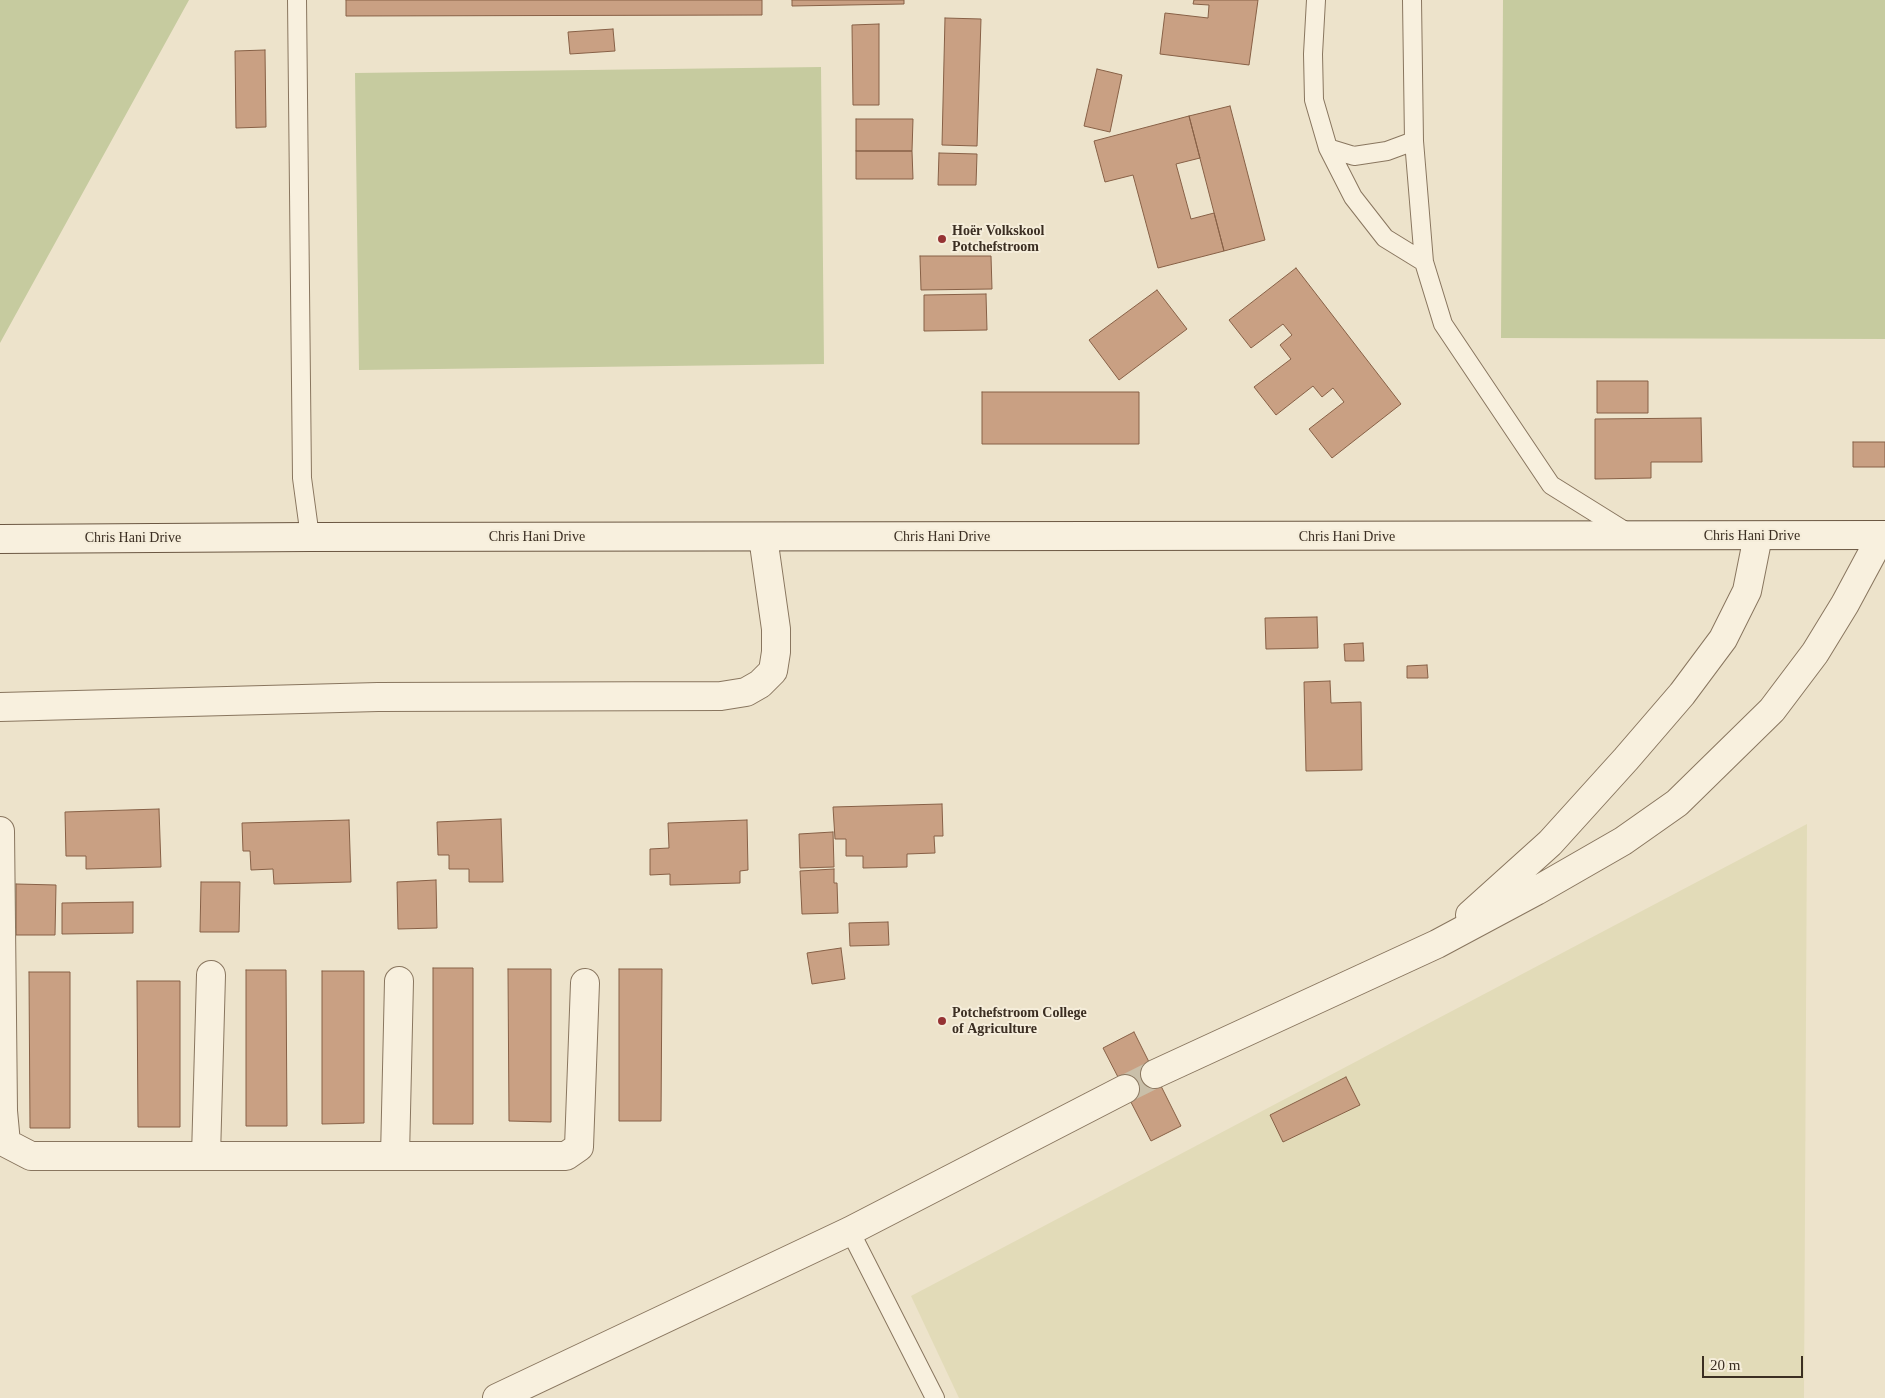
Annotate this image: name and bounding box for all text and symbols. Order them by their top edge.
place label: Hoër Volkskool Potchefstroom [952,223,1044,256]
marker: Hoër Volkskool Potchefstroom [936,233,948,245]
street label: Chris Hani Drive [1704,528,1800,544]
street label: Chris Hani Drive [489,529,585,545]
street label: Chris Hani Drive [894,529,990,545]
street label: Chris Hani Drive [1299,529,1395,545]
street label: Chris Hani Drive [85,530,181,546]
place label: Potchefstroom College of Agriculture [952,1005,1087,1038]
marker: Potchefstroom College of Agriculture [936,1015,948,1027]
scale bar [1705,1346,1806,1378]
text: 20 m [1710,1357,1740,1373]

